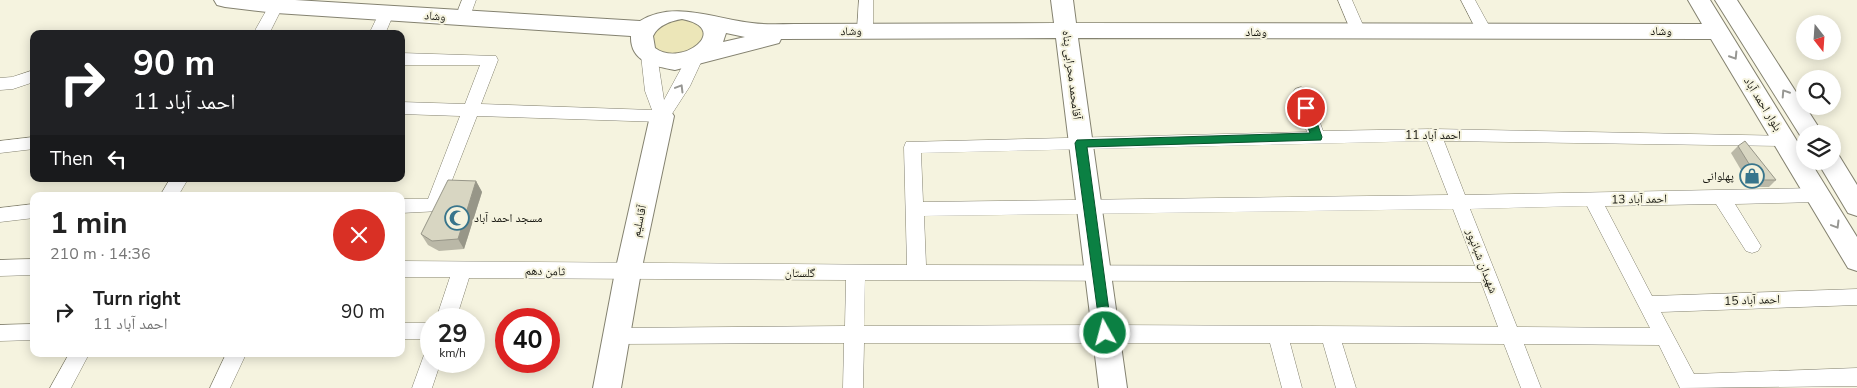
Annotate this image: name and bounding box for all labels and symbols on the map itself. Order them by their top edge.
street label: وشاد [424,7,446,25]
north arrow [1796,15,1841,60]
street label: وشاد [840,23,862,39]
street label: وشاد [1650,23,1672,39]
street label: وشاد [1245,24,1267,40]
street label: آقامحمد محرابی پناه [1059,30,1086,121]
one-way arrow [1727,51,1737,60]
street label: بلوار احمد آباد [1740,74,1786,134]
one-way arrow [674,85,684,94]
pin [1285,87,1327,129]
one-way arrow [1781,89,1791,98]
street label: احمد آباد 11 [1405,127,1461,143]
shop icon: پهلوانی [1739,163,1765,189]
place label: پهلوانی [1702,168,1734,184]
street label: احمد آباد 13 [1611,191,1667,207]
street label: آقاسلیم [628,203,650,239]
mosque icon: مسجد احمد آباد [444,205,470,231]
place label: مسجد احمد آباد [474,210,543,226]
one-way arrow [1830,220,1840,229]
street label: شهیدان شبانپور [1462,226,1502,296]
street label: ثامن دهم [525,263,566,279]
street label: گلستان [785,265,815,281]
street label: احمد آباد 15 [1724,291,1780,309]
position arrow [1078,306,1130,358]
speed limit sign: 40 [495,308,560,373]

